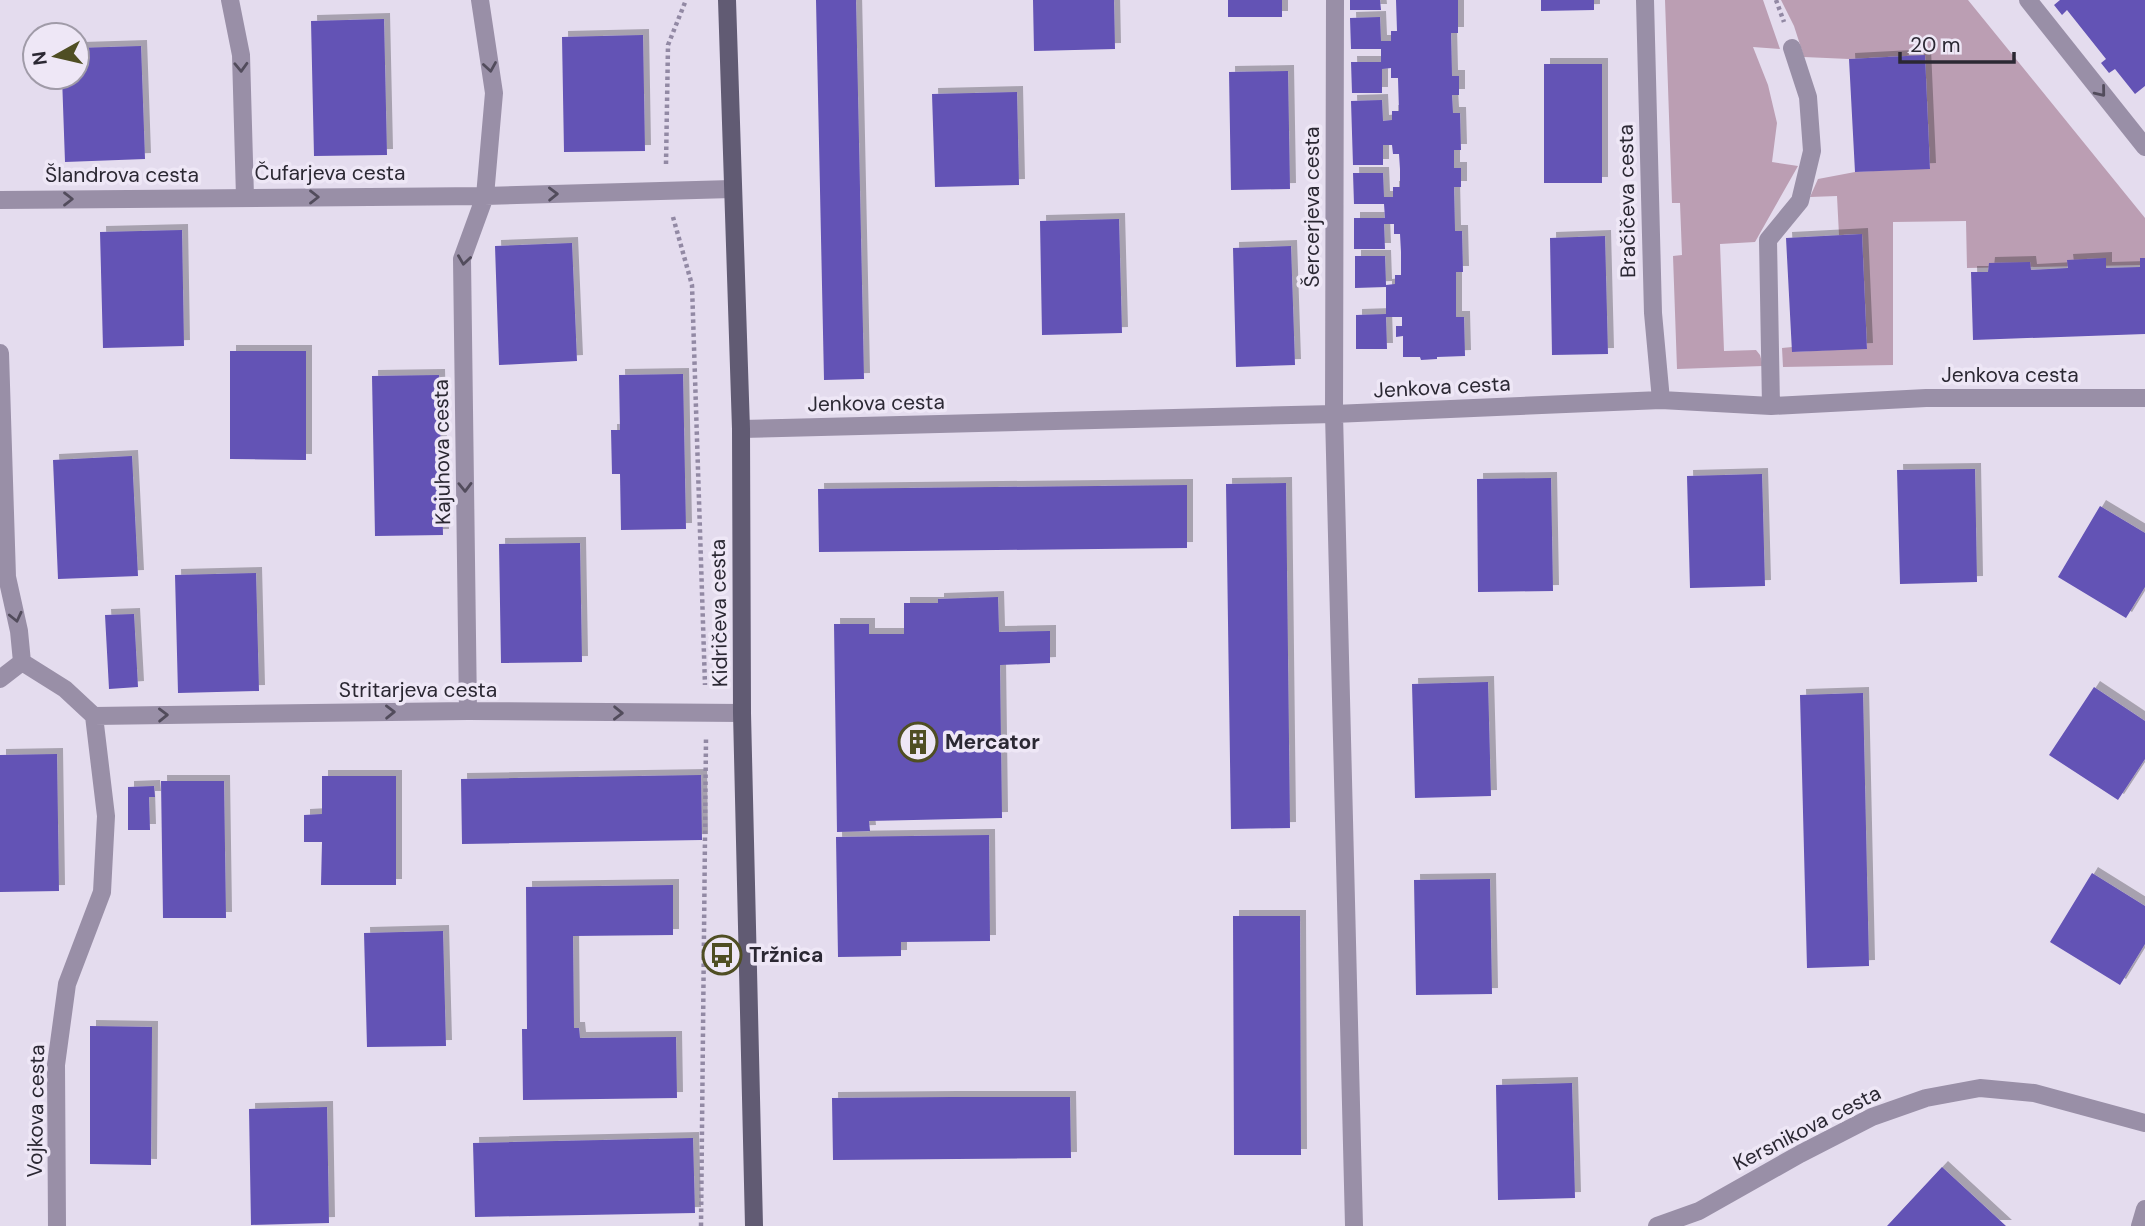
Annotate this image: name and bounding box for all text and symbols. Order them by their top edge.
north arrow [21,21,91,91]
scale bar [1900,21,2014,65]
text: 20 m [1910,31,1961,59]
text: N [26,50,53,67]
one-way arrow [234,62,249,73]
one-way arrow [482,62,497,73]
one-way arrow [2093,83,2105,96]
street label: Bračičeva cesta [1612,124,1642,278]
street label: Šercerjeva cesta [1298,126,1326,288]
street label: Čufarjeva cesta [255,159,405,187]
street label: Šlandrova cesta [45,161,199,189]
one-way arrow [548,187,559,202]
one-way arrow [309,189,319,205]
one-way arrow [63,191,74,207]
one-way arrow [457,254,472,266]
street label: Jenkova cesta [1941,361,2079,389]
street label: Jenkova cesta [1373,369,1511,405]
street label: Kajuhova cesta [427,379,457,525]
street label: Jenkova cesta [807,388,945,418]
one-way arrow [457,483,473,493]
street label: Kidričeva cesta [704,539,734,687]
one-way arrow [7,611,22,623]
street label: Stritarjeva cesta [339,676,497,704]
one-way arrow [385,705,396,720]
one-way arrow [613,705,623,721]
one-way arrow [158,707,168,723]
building icon: Mercator [897,721,939,763]
place label: Mercator [945,728,1040,756]
bus stop icon: Tržnica [701,934,743,976]
place label: Tržnica [749,941,823,969]
street label: Vojkova cesta [21,1044,51,1178]
street label: Kersnikova cesta [1729,1079,1885,1177]

